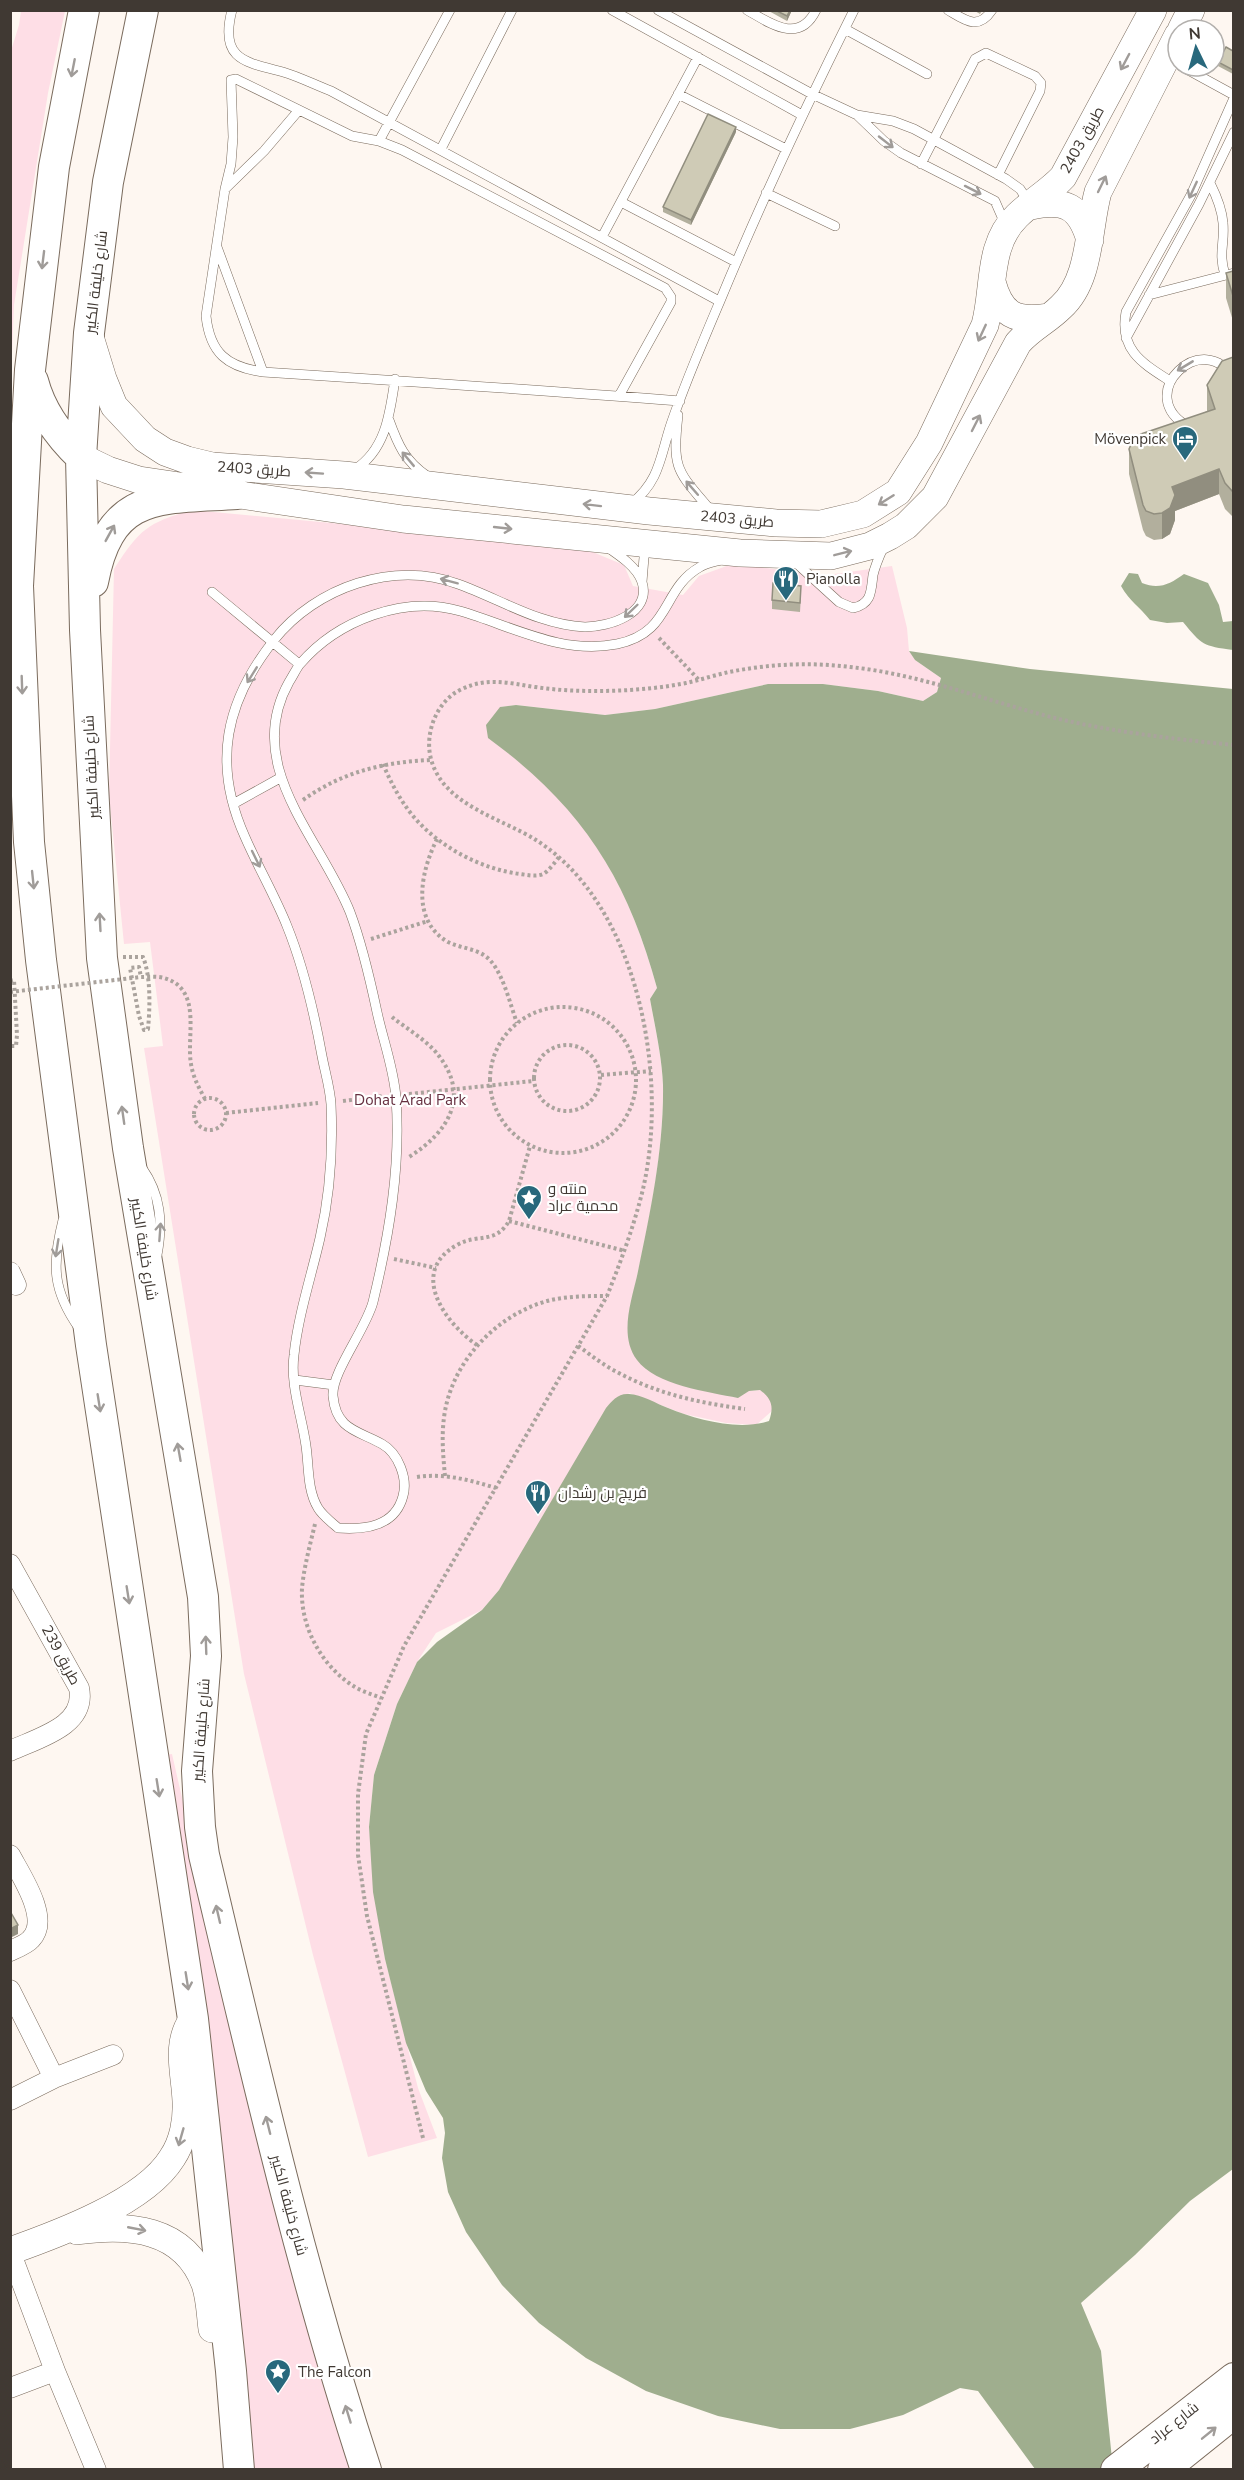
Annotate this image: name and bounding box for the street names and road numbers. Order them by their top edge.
street label: طريق 2403 [1055,103,1109,177]
street label: شارع خليفة الكبير [80,229,113,336]
street label: طريق 2403 [216,456,292,482]
street label: طريق 2403 [699,506,775,532]
street label: شارع خليفة الكبير [78,715,105,820]
street label: شارع خليفة الكبير [125,1195,162,1302]
street label: طريق 239 [37,1622,85,1688]
street label: شارع خليفة الكبير [187,1678,216,1783]
street label: شارع خليفة الكبير [265,2151,312,2258]
street label: شارع عراد [1145,2397,1203,2449]

